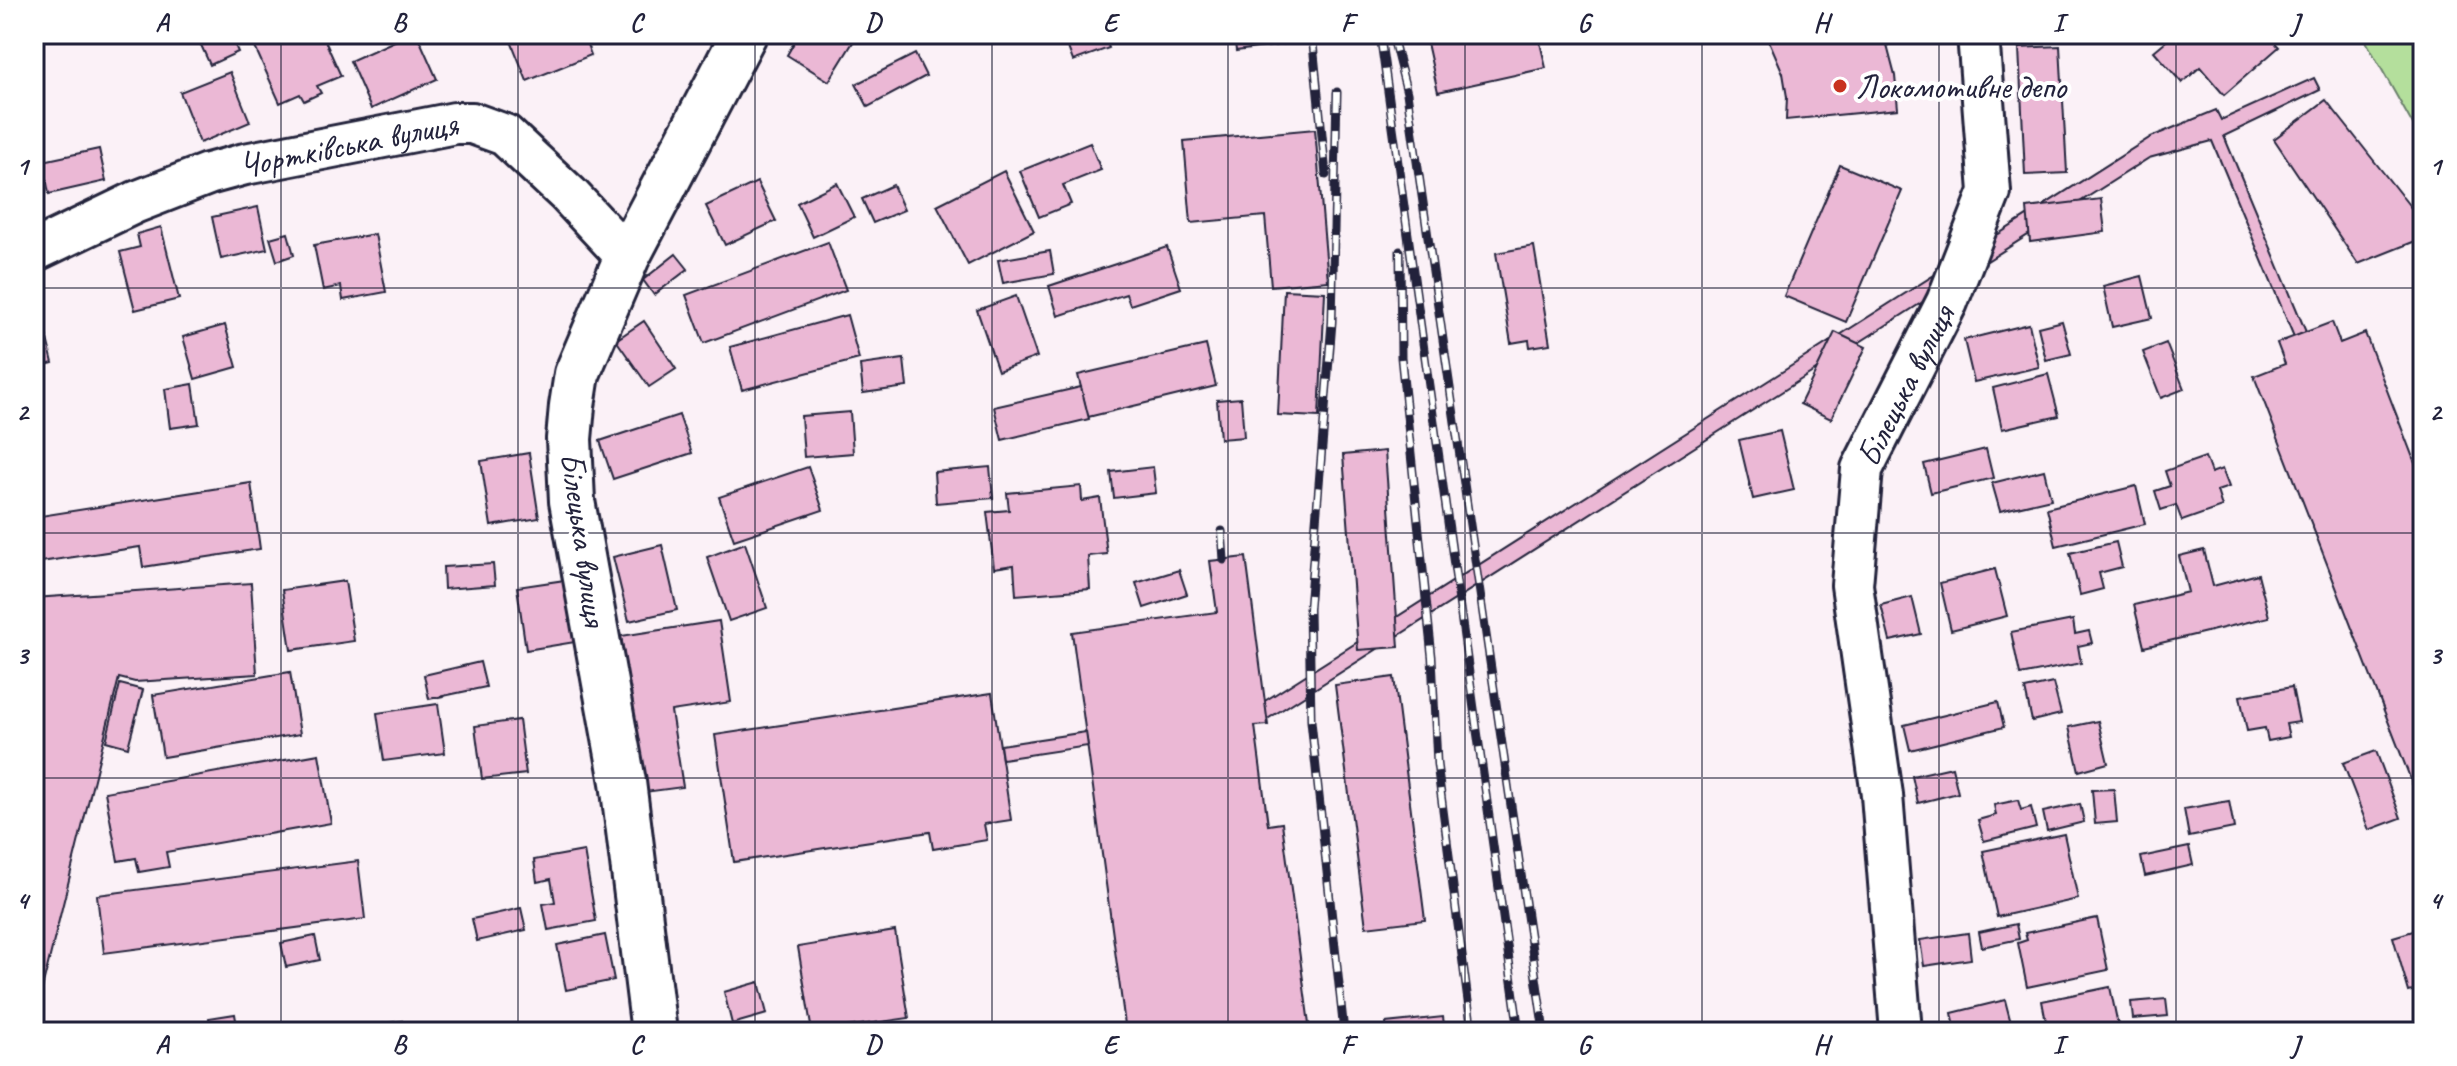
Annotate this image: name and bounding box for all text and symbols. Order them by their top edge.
text: A [155,6,170,39]
text: B [392,6,408,39]
text: C [630,6,646,39]
text: D [865,6,883,39]
text: E [1103,6,1121,39]
text: F [1341,6,1359,39]
text: G [1578,6,1594,39]
text: H [1814,6,1834,39]
text: I [2053,6,2070,39]
text: J [2289,6,2304,39]
place label: Локомотивне депо [1856,65,2068,108]
marker: Локомотивне депо [1831,77,1849,95]
street label: Чортківська вулиця [235,101,463,186]
text: 1 [16,150,31,183]
text: 1 [2429,150,2444,183]
street label: Білецька вулиця [1846,296,1964,473]
text: 2 [16,395,30,428]
text: 2 [2429,395,2443,428]
street label: Білецька вулиця [551,450,618,631]
text: 3 [16,639,30,672]
text: 3 [2429,639,2443,672]
text: 4 [16,884,31,917]
text: 4 [2429,884,2444,917]
text: A [155,1028,170,1061]
text: B [392,1028,408,1061]
text: C [630,1028,646,1061]
text: D [865,1028,883,1061]
text: E [1103,1028,1121,1061]
text: F [1341,1028,1359,1061]
text: G [1578,1028,1594,1061]
text: H [1814,1028,1834,1061]
text: I [2053,1028,2070,1061]
text: J [2289,1028,2304,1061]

